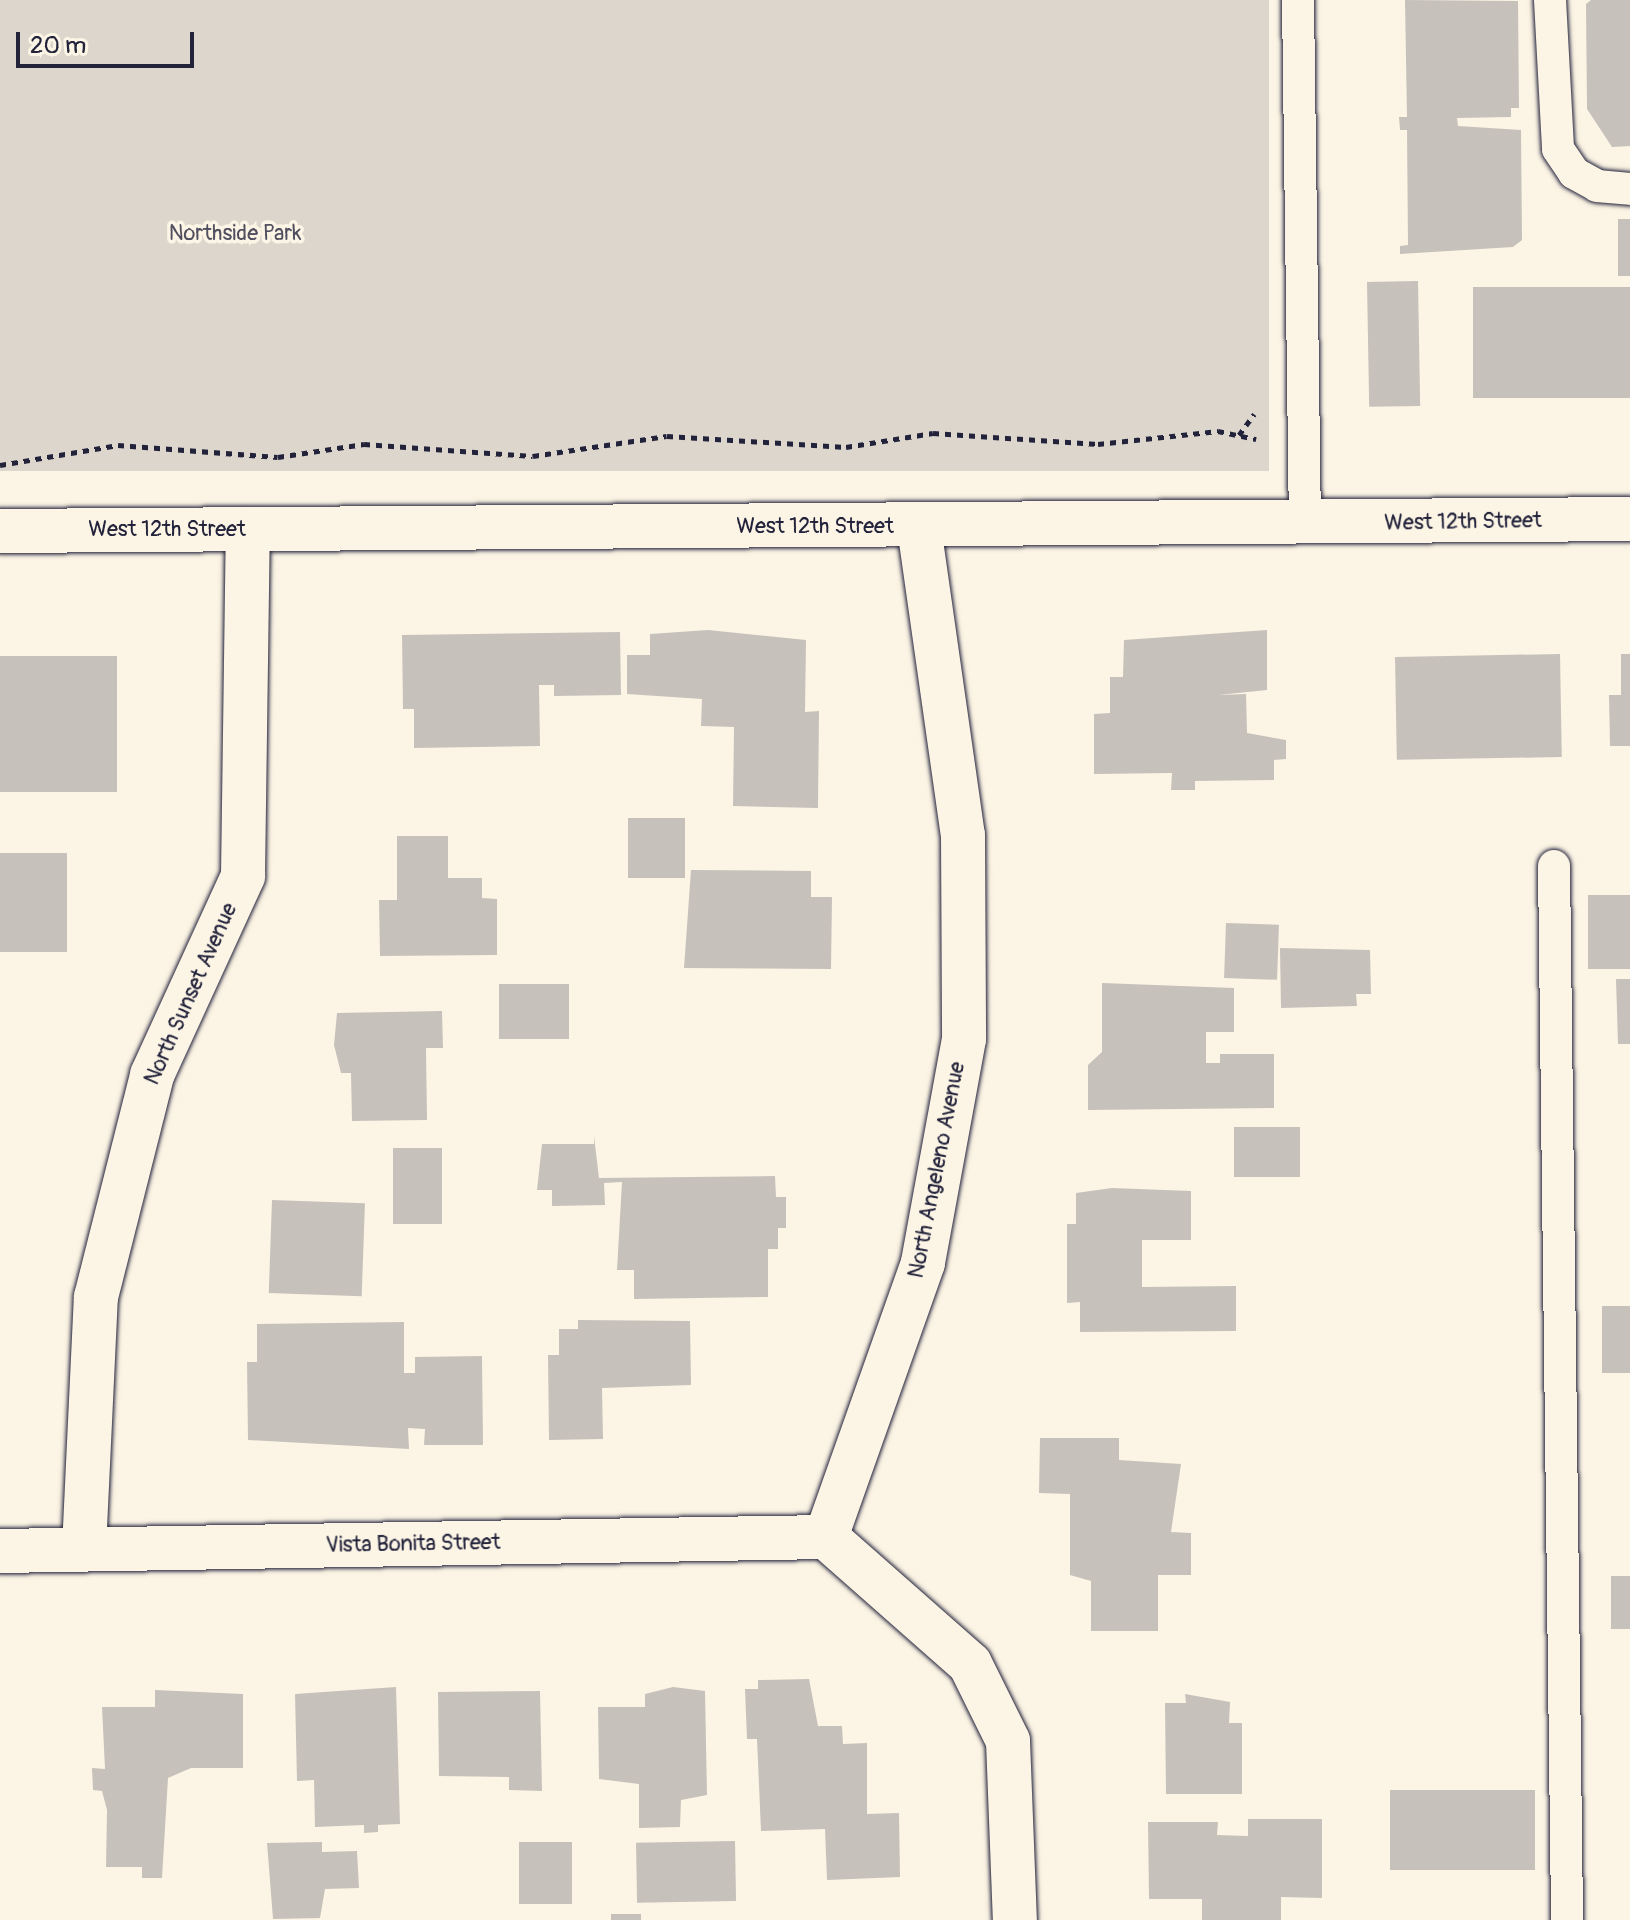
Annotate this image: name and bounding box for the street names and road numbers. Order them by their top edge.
street label: West 12th Street [1384,507,1542,537]
street label: West 12th Street [736,514,894,540]
street label: West 12th Street [88,517,246,543]
street label: North Sunset Avenue [139,899,243,1089]
street label: North Angeleno Avenue [903,1060,971,1280]
street label: Vista Bonita Street [325,1529,501,1559]

